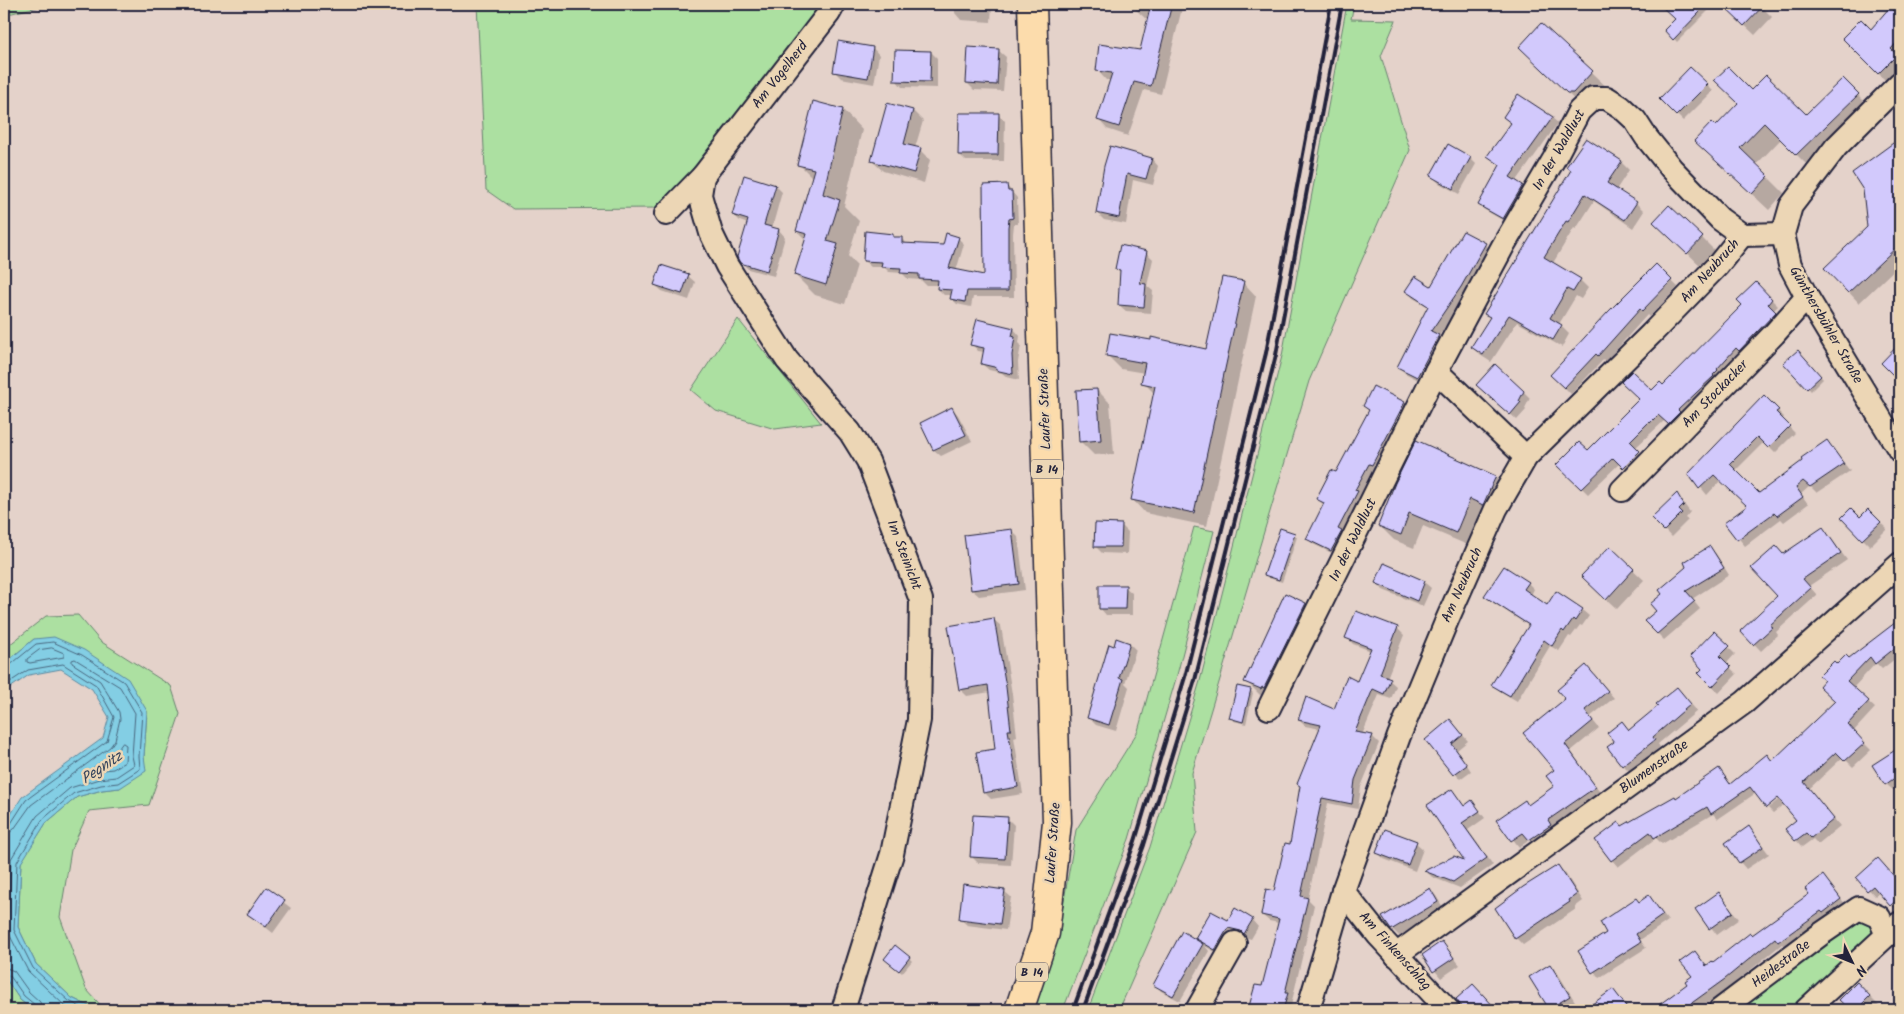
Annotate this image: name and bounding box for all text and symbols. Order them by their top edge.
street label: Am Vogelherd [746,36,814,114]
street label: In der Waldlust [1527,105,1591,195]
street label: Am Neubruch [1675,234,1745,308]
street label: Günthersbühler Straße [1783,262,1869,389]
street label: Am Stockacker [1677,354,1754,433]
street label: Laufer Straße [1033,367,1057,450]
road number: B 14 [1031,459,1063,478]
street label: In der Waldlust [1323,494,1383,585]
street label: Im Steinicht [881,517,928,594]
street label: Am Neubruch [1436,544,1488,626]
street label: Blumenstraße [1615,734,1694,800]
water label: Pegnitz [76,744,129,791]
street label: Laufer Straße [1039,801,1067,884]
street label: Am Finkenschlag [1353,906,1437,996]
street label: Heidestraße [1747,934,1816,994]
north arrow [1826,936,1876,986]
text: N [1850,959,1872,981]
road number: B 14 [1016,962,1048,982]

